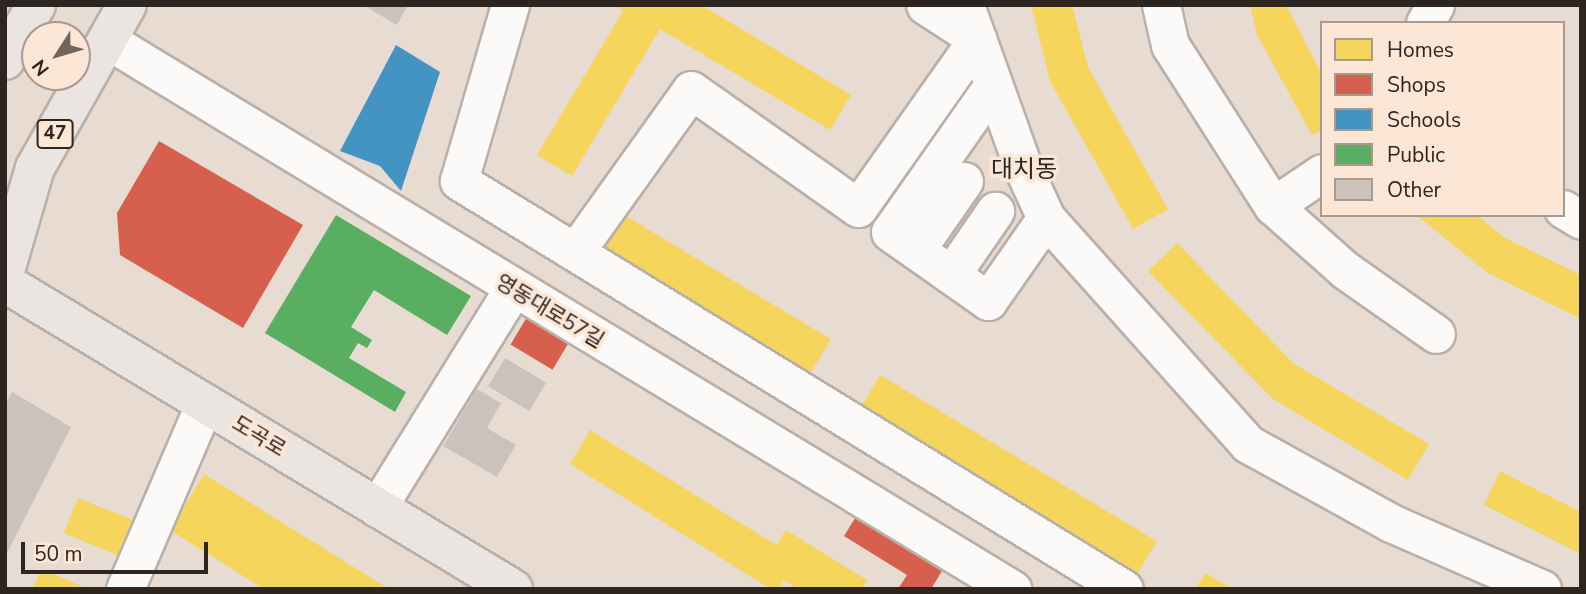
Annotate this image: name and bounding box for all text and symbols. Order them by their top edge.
north arrow [21,21,91,91]
legend [1320,21,1565,217]
text: Homes [1387,36,1454,64]
text: N [26,54,55,81]
text: Shops [1387,71,1446,99]
text: Schools [1387,106,1461,134]
road number: 47 [36,118,74,150]
text: Public [1387,141,1445,169]
district label: 대치동 [991,156,1057,184]
text: Other [1387,176,1441,204]
street label: 영동대로57길 [491,269,609,353]
street label: 도곡로 [228,410,290,462]
scale bar [24,528,212,572]
text: 50 m [34,540,83,568]

